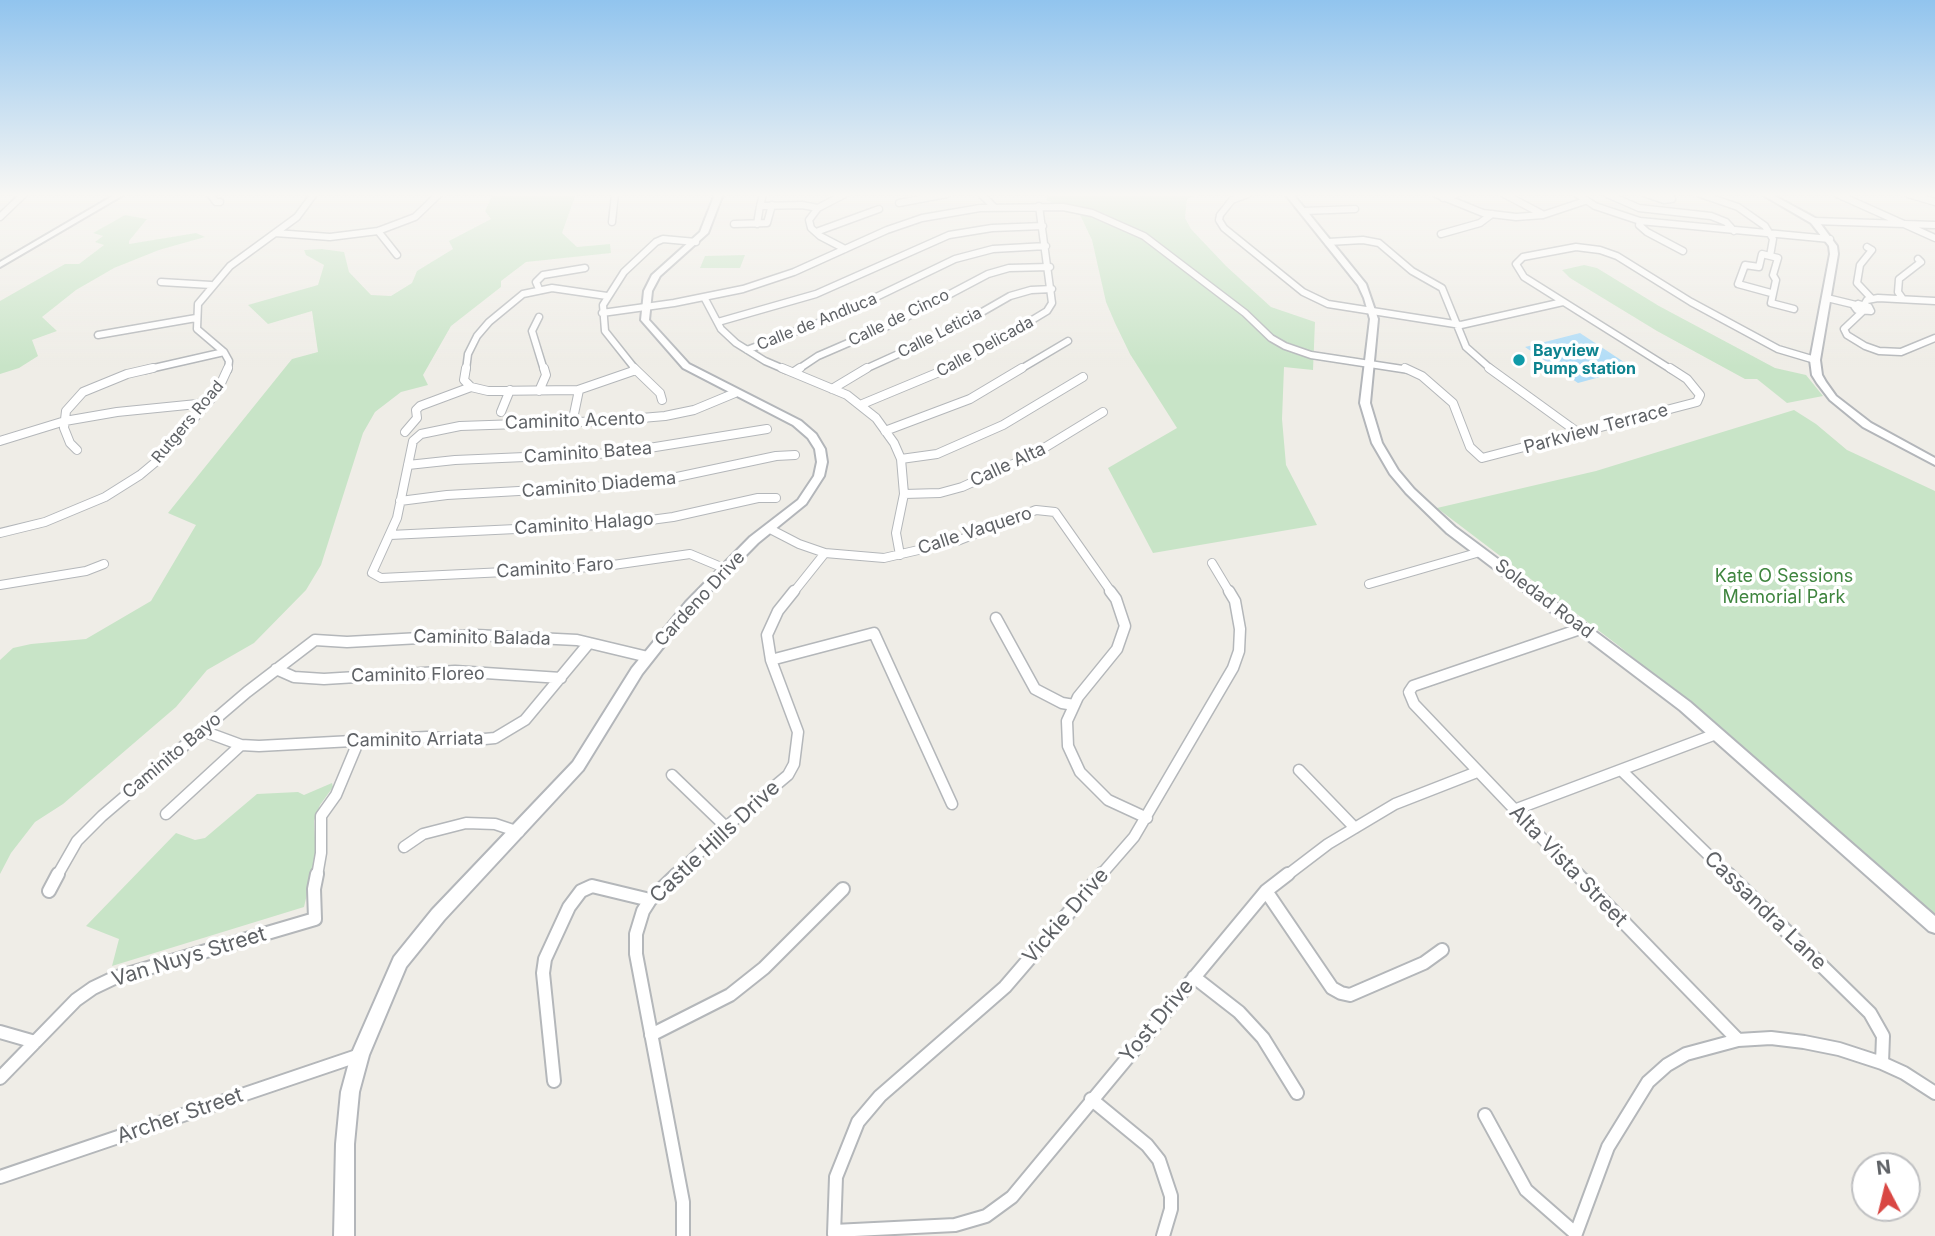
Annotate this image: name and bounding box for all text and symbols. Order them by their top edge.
street label: Calle de Cinco [846,285,952,351]
street label: Calle de Andluca [754,289,880,355]
street label: Calle Leticia [895,304,985,362]
street label: Calle Delicada [933,312,1037,382]
place label: Bayview Pump station [1533,341,1636,379]
marker: Bayview Pump station [1511,352,1527,368]
street label: Rutgers Road [148,377,228,467]
street label: Parkview Terrace [1522,399,1670,459]
street label: Caminito Acento [505,408,645,434]
street label: Caminito Batea [523,438,653,468]
street label: Calle Alta [967,438,1049,492]
street label: Caminito Diadema [521,467,677,503]
street label: Calle Vaquero [915,502,1035,560]
street label: Caminito Halago [514,508,654,540]
street label: Cardeno Drive [650,547,750,651]
street label: Caminito Faro [496,553,614,583]
street label: Soledad Road [1490,555,1598,643]
park label: Kate O Sessions Memorial Park [1715,566,1853,608]
street label: Caminito Balada [413,626,551,650]
street label: Caminito Floreo [351,663,485,687]
street label: Caminito Bayo [118,708,226,804]
street label: Caminito Arriata [346,728,484,752]
street label: Castle Hills Drive [645,775,785,909]
street label: Alta Vista Street [1504,800,1632,932]
street label: Cassandra Lane [1699,846,1831,976]
street label: Vickie Drive [1018,863,1114,969]
street label: Van Nuys Street [109,922,269,992]
street label: Yost Drive [1115,974,1199,1068]
street label: Archer Street [114,1083,246,1149]
north arrow [1851,1152,1921,1222]
text: N [1875,1155,1892,1180]

